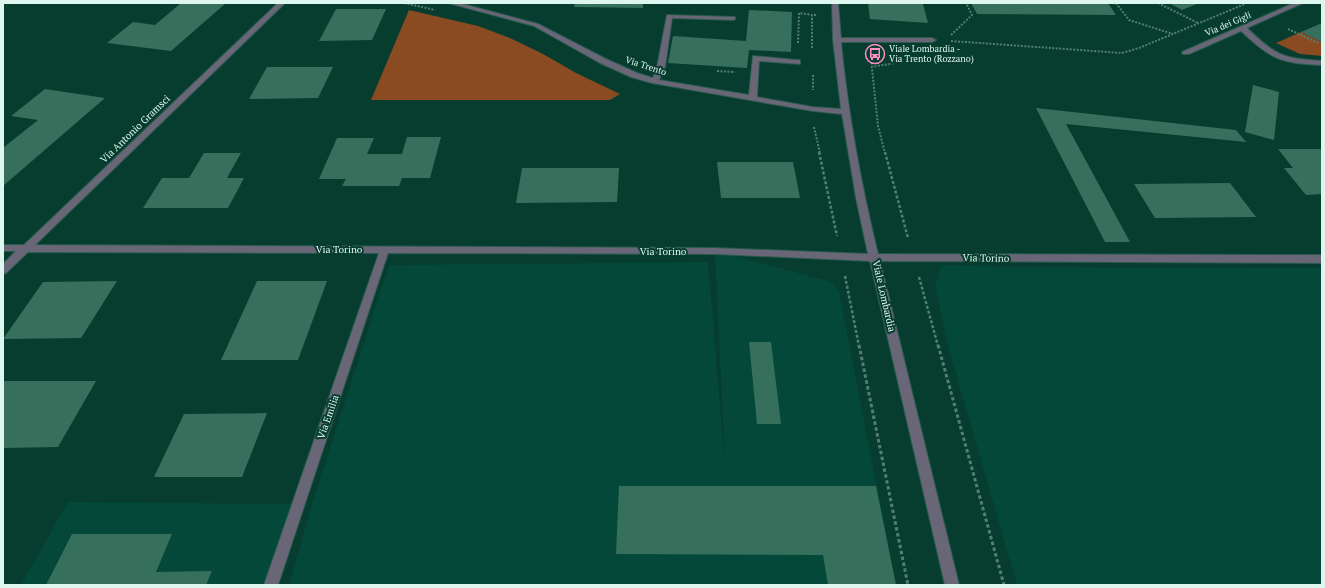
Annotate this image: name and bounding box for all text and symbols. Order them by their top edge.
street label: Via dei Gigli [1203,9,1253,39]
bus stop icon: Viale Lombardia - Via Trento (Rozzano) [864,43,886,65]
place label: Viale Lombardia - Via Trento (Rozzano) [889,43,974,65]
street label: Via Trento [624,54,668,78]
street label: Via Antonio Gramsci [97,92,173,166]
street label: Via Torino [316,243,363,256]
street label: Via Torino [640,245,687,258]
street label: Via Torino [963,251,1010,265]
street label: Viale Lombardia [869,259,899,333]
street label: Via Emilia [314,393,342,441]

